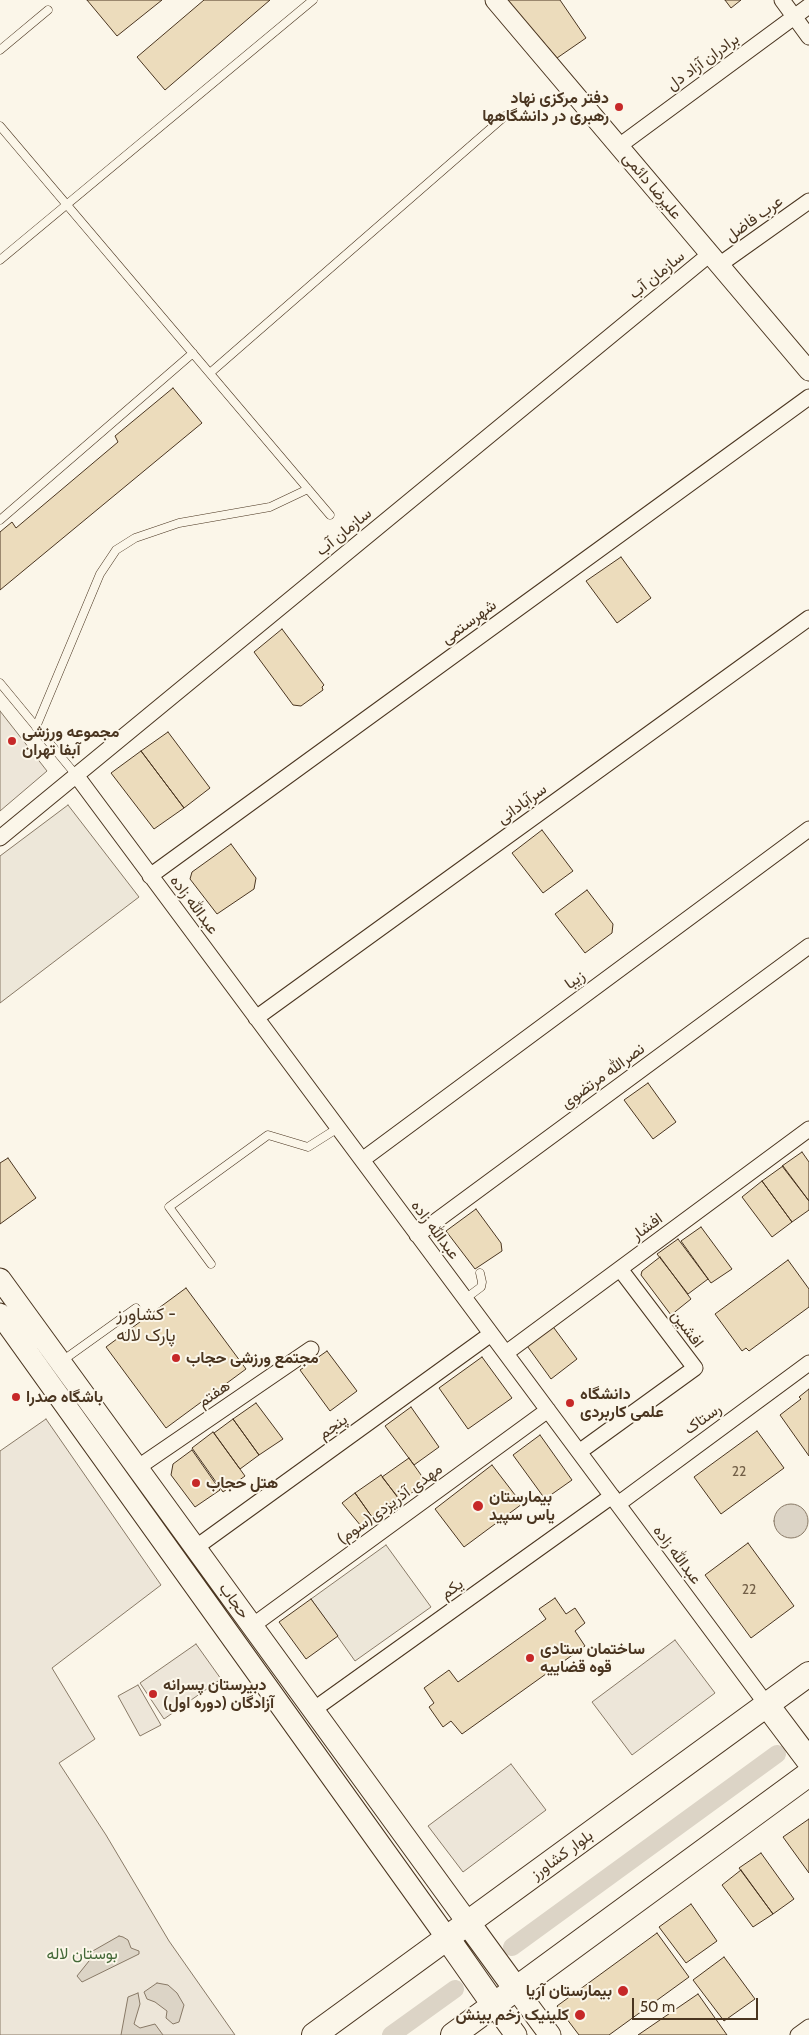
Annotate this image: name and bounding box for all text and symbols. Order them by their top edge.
street label: برادران آزاد دل [663,29,743,95]
place label: دفتر مرکزی نهاد رهبری در دانشگاهها [482,88,609,126]
marker: دفتر مرکزی نهاد رهبری در دانشگاهها [613,101,625,113]
street label: علیرضا دائمی [618,148,686,224]
street label: عرب فاضل [721,192,787,246]
street label: سازمان آب [625,247,689,303]
street label: سازمان آب [312,504,376,560]
street label: شهرستمی [438,596,500,648]
place label: مجموعه ورزشی آبفا تهران [22,722,119,760]
marker: مجموعه ورزشی آبفا تهران [6,735,18,747]
street label: سرآبادانی [493,780,551,828]
street label: عبدالله زاده [165,872,223,938]
street label: زیبا [561,966,589,994]
street label: نصرالله مرتضوی [557,1039,649,1113]
street label: عبدالله زاده [406,1197,464,1263]
street label: افشار [628,1209,666,1245]
district label: کشاورز - پارک لاله [116,1304,176,1346]
street label: افشین [667,1306,707,1352]
place label: مجتمع ورزشی حجاب [186,1348,319,1368]
marker: مجتمع ورزشی حجاب [170,1352,182,1364]
street label: هفتم [194,1376,234,1412]
place label: دانشگاه علمی کاربردی [580,1384,664,1422]
place label: باشگاه صدرا [26,1387,103,1407]
marker: باشگاه صدرا [10,1391,22,1403]
marker: دانشگاه علمی کاربردی [564,1397,576,1409]
street label: رستاک [681,1399,725,1439]
street label: پنجم [315,1410,351,1444]
street label: مهدی آذریزدی(سوم) [334,1459,446,1549]
house number: 22 [732,1464,746,1480]
place label: هتل حجاب [206,1473,278,1493]
marker: هتل حجاب [190,1477,202,1489]
place label: بیمارستان یاس سپید [489,1487,555,1525]
marker: بیمارستان یاس سپید [471,1499,485,1513]
street label: عبدالله زاده [648,1522,706,1588]
street label: یکم [437,1574,467,1604]
street label: حجاب [215,1579,253,1623]
house number: 22 [742,1582,756,1598]
place label: ساختمان ستادی قوه قضاییه [540,1639,645,1677]
marker: ساختمان ستادی قوه قضاییه [524,1652,536,1664]
place label: دبيرستان پسرانه آزادگان (دوره اول) [163,1675,274,1713]
marker: دبيرستان پسرانه آزادگان (دوره اول) [147,1688,159,1700]
street label: بلوار کشاورز [527,1826,597,1884]
park label: بوستان لاله [46,1944,118,1964]
place label: بیمارستان آریا [526,1981,612,2001]
marker: بیمارستان آریا [616,1984,630,1998]
scale bar [634,1988,760,2020]
text: 50 m [640,1998,675,2016]
place label: کلینیک زخم بینش [455,2005,569,2025]
marker: کلینیک زخم بینش [573,2008,587,2022]

